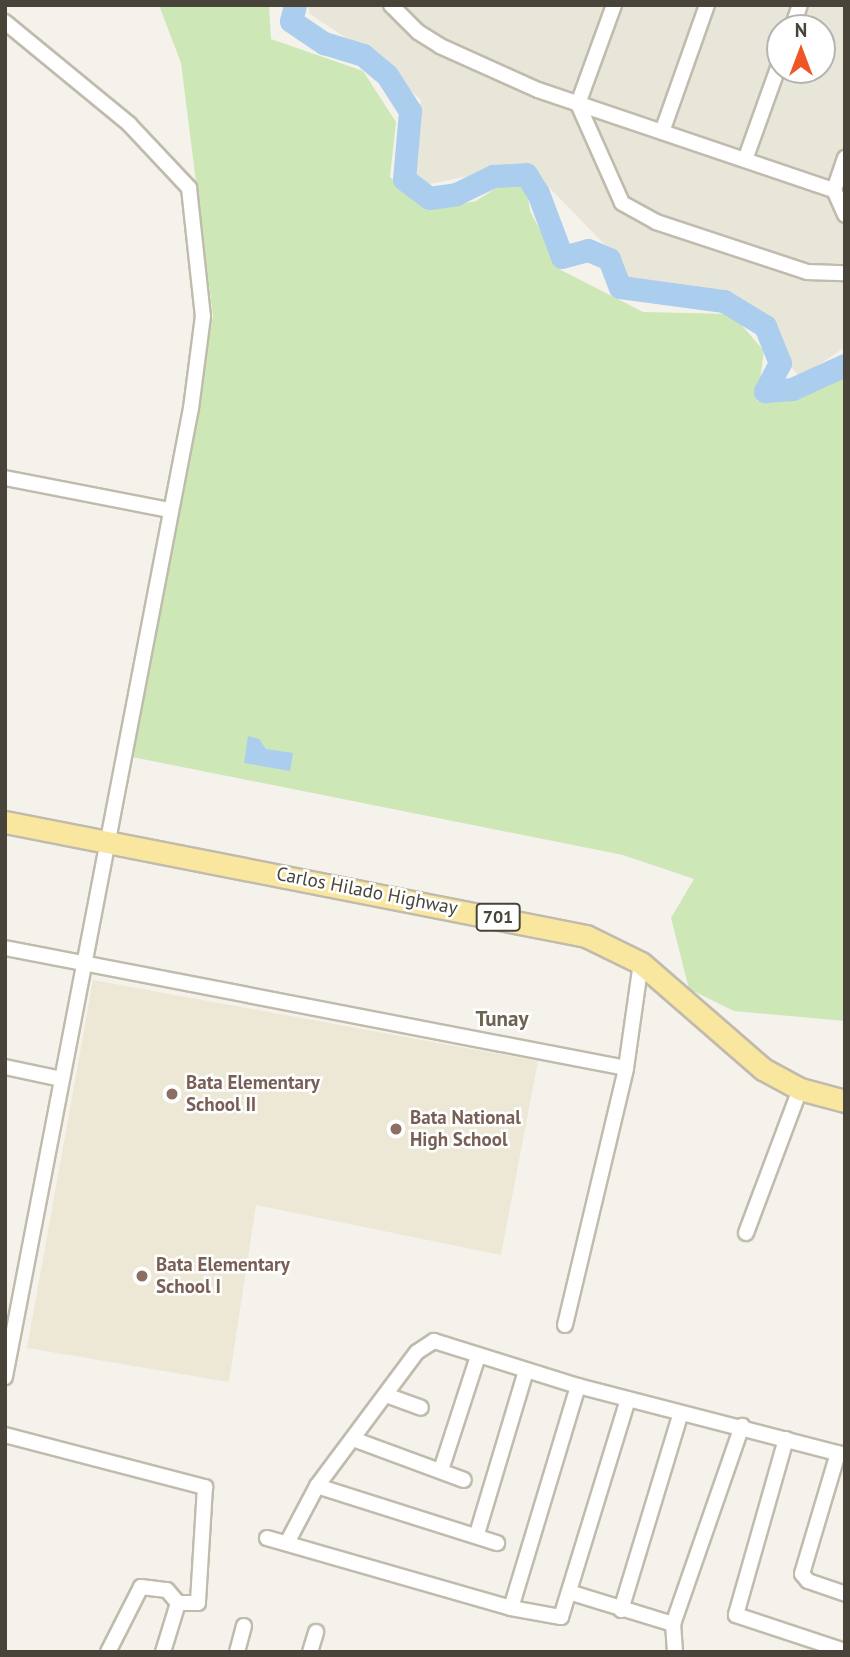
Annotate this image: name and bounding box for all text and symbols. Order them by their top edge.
north arrow [766,14,836,84]
text: N [795,18,807,42]
street label: Carlos Hilado Highway [274,862,460,920]
road number: 701 [475,902,521,932]
district label: Tunay [476,1006,528,1032]
place label: Bata Elementary School II [186,1072,320,1116]
marker: Bata Elementary School II [164,1086,180,1102]
place label: Bata National High School [410,1107,521,1151]
marker: Bata National High School [388,1121,404,1137]
place label: Bata Elementary School I [156,1254,290,1298]
marker: Bata Elementary School I [134,1268,150,1284]

